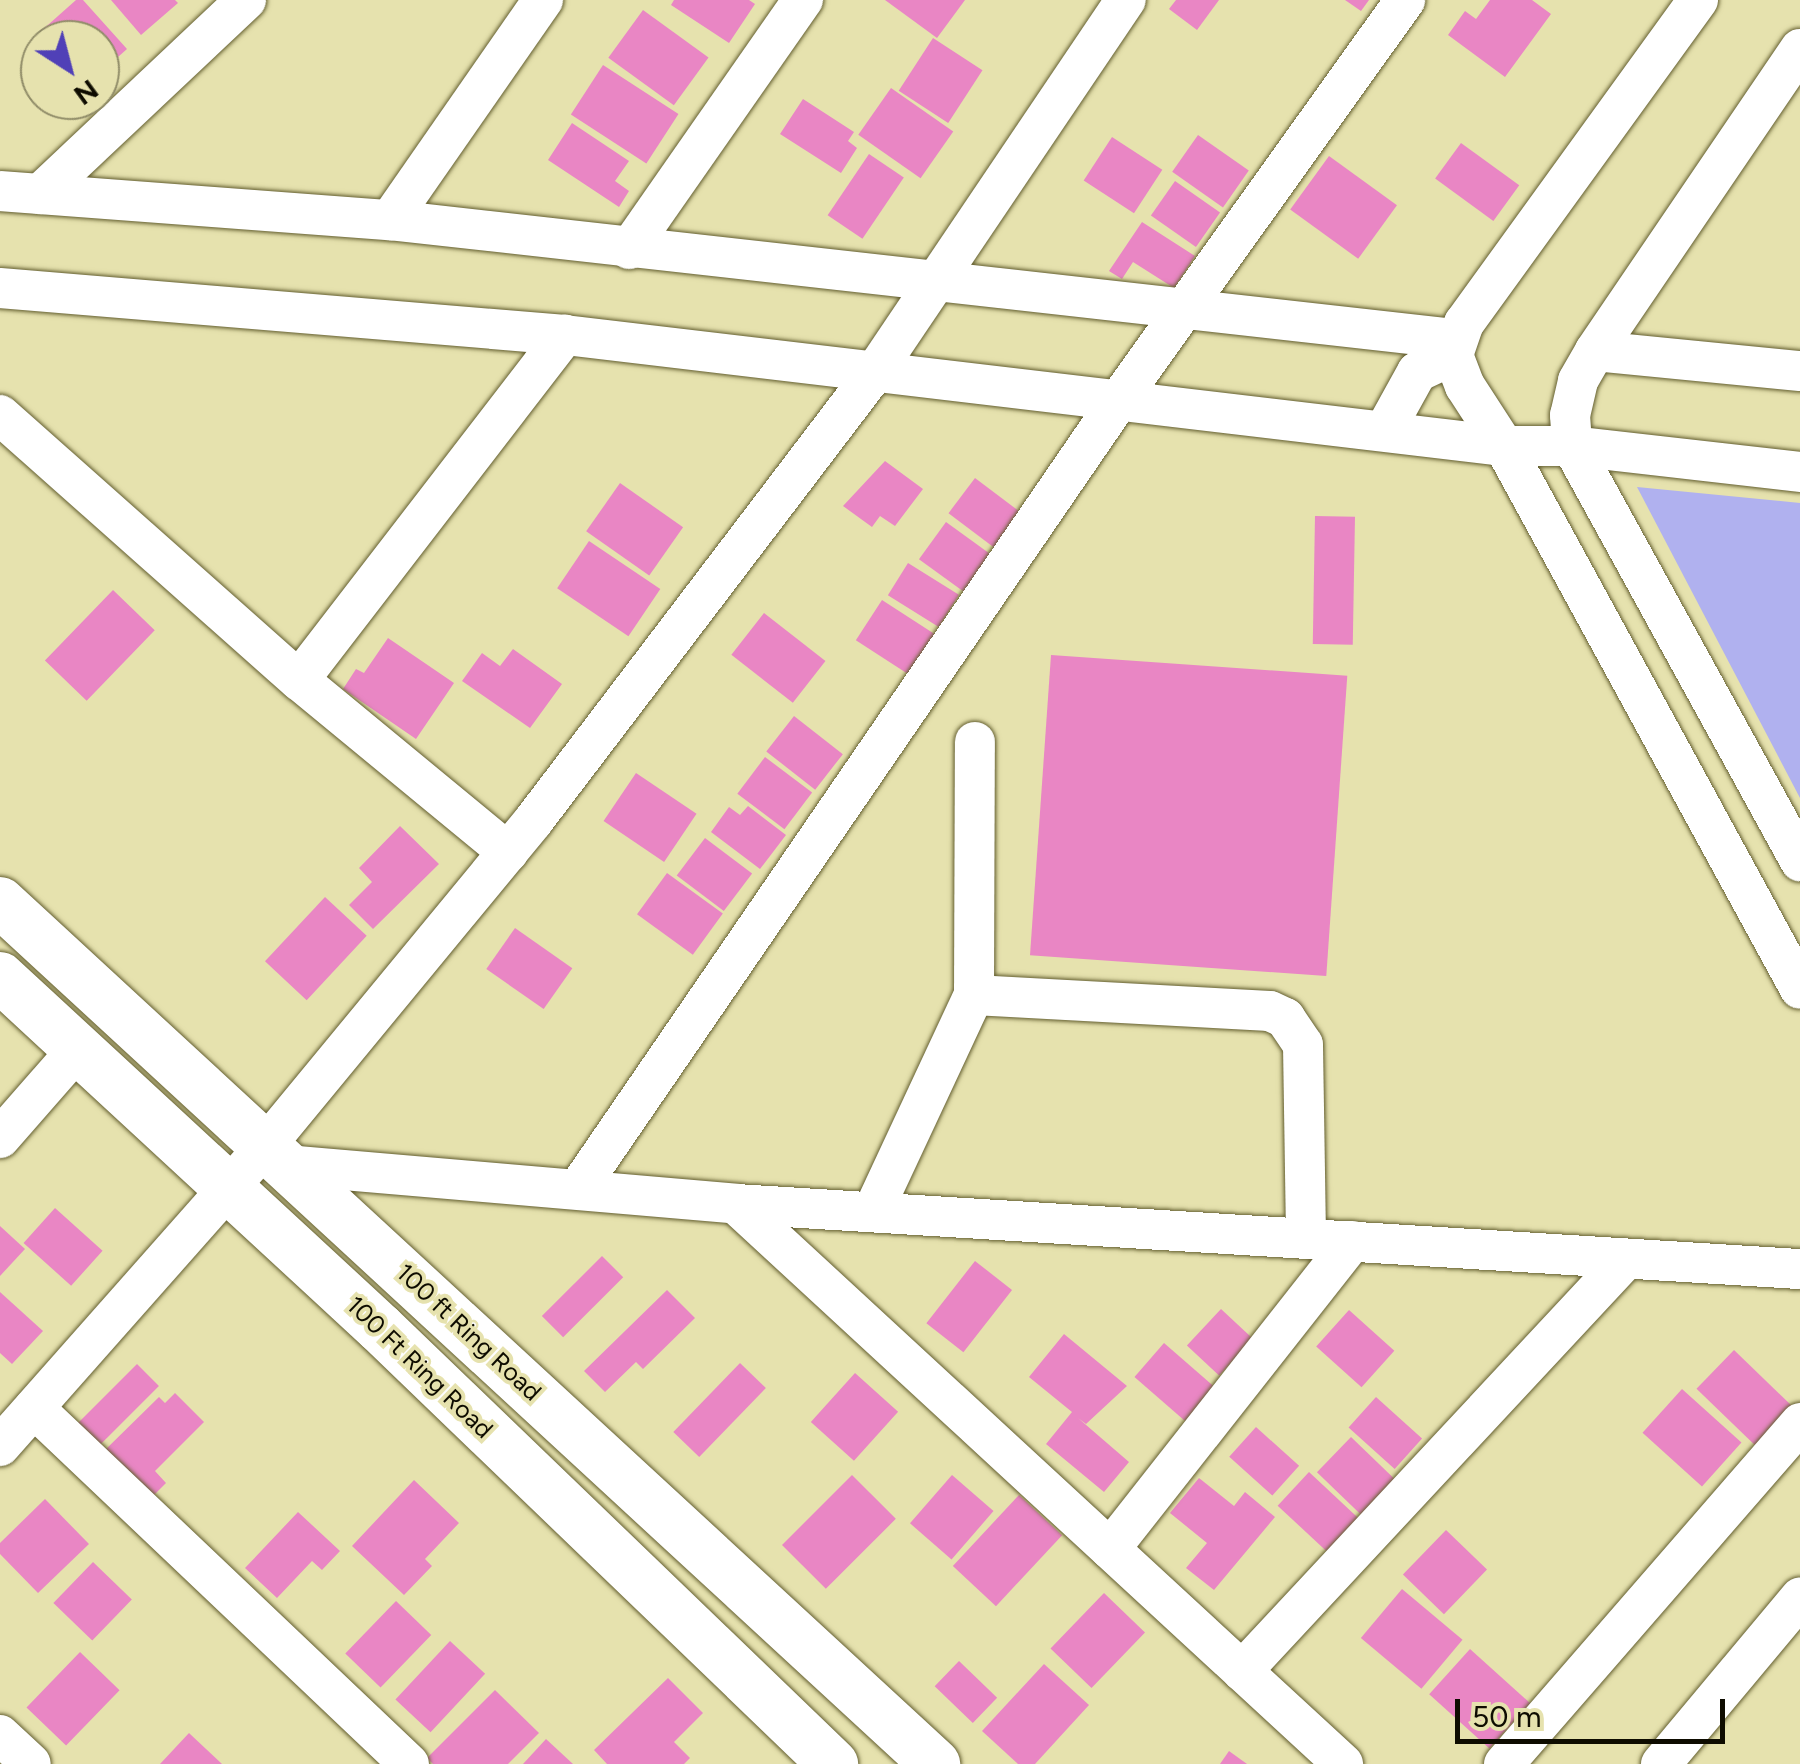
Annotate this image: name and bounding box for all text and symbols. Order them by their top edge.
north arrow [20,20,120,120]
text: N [68,73,105,113]
street label: 100 ft Ring Road [390,1257,548,1407]
street label: 100 Ft Ring Road [341,1290,499,1444]
scale bar [1460,1679,1730,1741]
text: 50 m [1472,1698,1541,1735]

